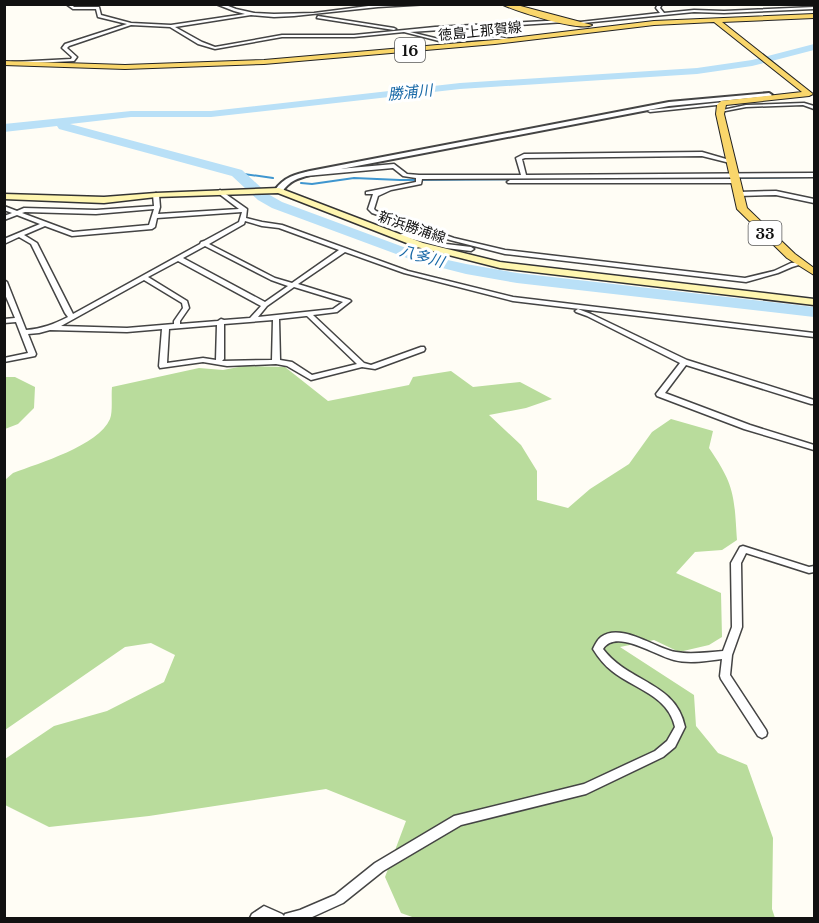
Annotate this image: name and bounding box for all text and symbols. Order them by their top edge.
street label: 徳島上那賀線 [437,18,523,44]
road number: 16 [395,38,425,62]
water label: 勝浦川 [387,80,435,104]
street label: 新浜勝浦線 [376,207,448,247]
road number: 33 [748,221,782,245]
water label: 八多川 [398,241,448,272]

